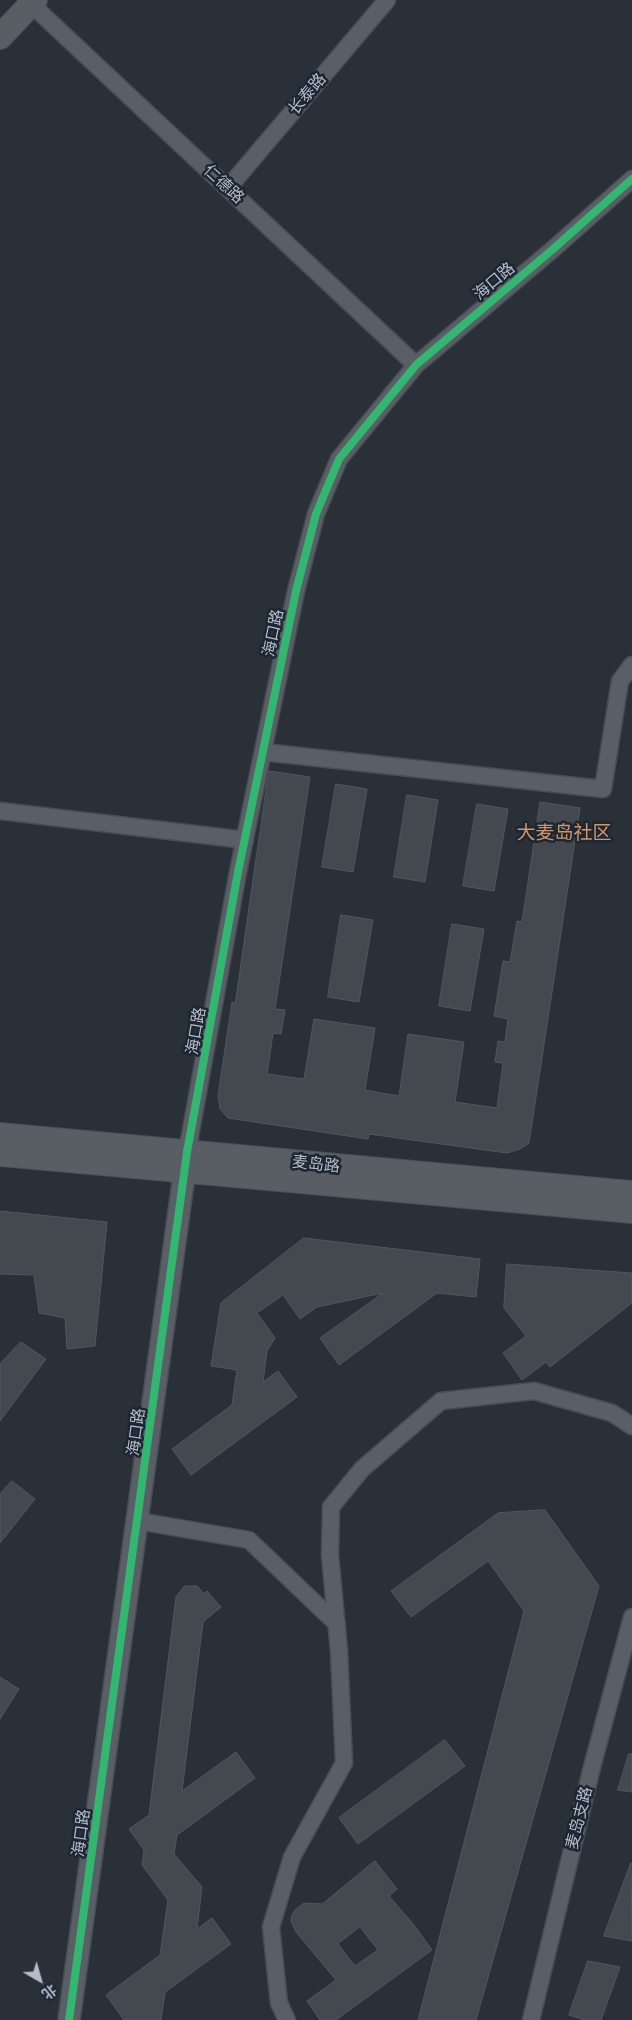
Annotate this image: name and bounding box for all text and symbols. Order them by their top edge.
street label: 长泰路 [284,69,330,119]
street label: 仁德路 [200,161,248,207]
street label: 海口路 [469,258,519,304]
street label: 海口路 [259,608,287,658]
district label: 大麦岛社区 [517,822,611,844]
street label: 海口路 [182,1006,210,1056]
street label: 麦岛路 [291,1152,341,1176]
street label: 海口路 [123,1407,149,1457]
street label: 麦岛支路 [562,1785,596,1851]
street label: 海口路 [68,1808,94,1858]
north arrow [15,1955,65,2005]
text: 北 [39,1981,60,2003]

